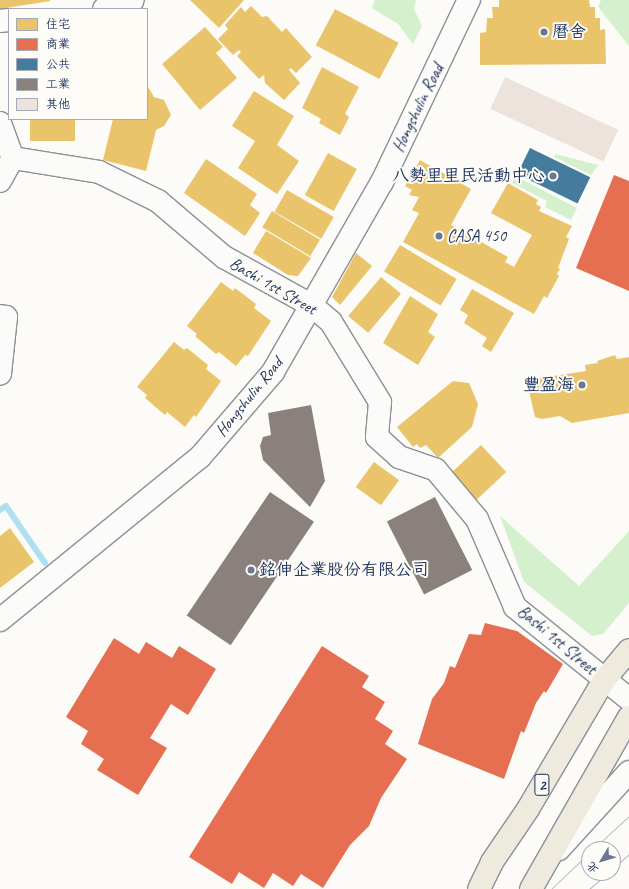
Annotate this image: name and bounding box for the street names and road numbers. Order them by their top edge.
street label: Hongshulin Road [388,61,448,155]
street label: Bashi 1st Street [226,253,320,319]
street label: Hongshulin Road [211,353,287,441]
street label: Bashi 1st Street [513,601,601,679]
road number: 2 [534,771,550,799]

